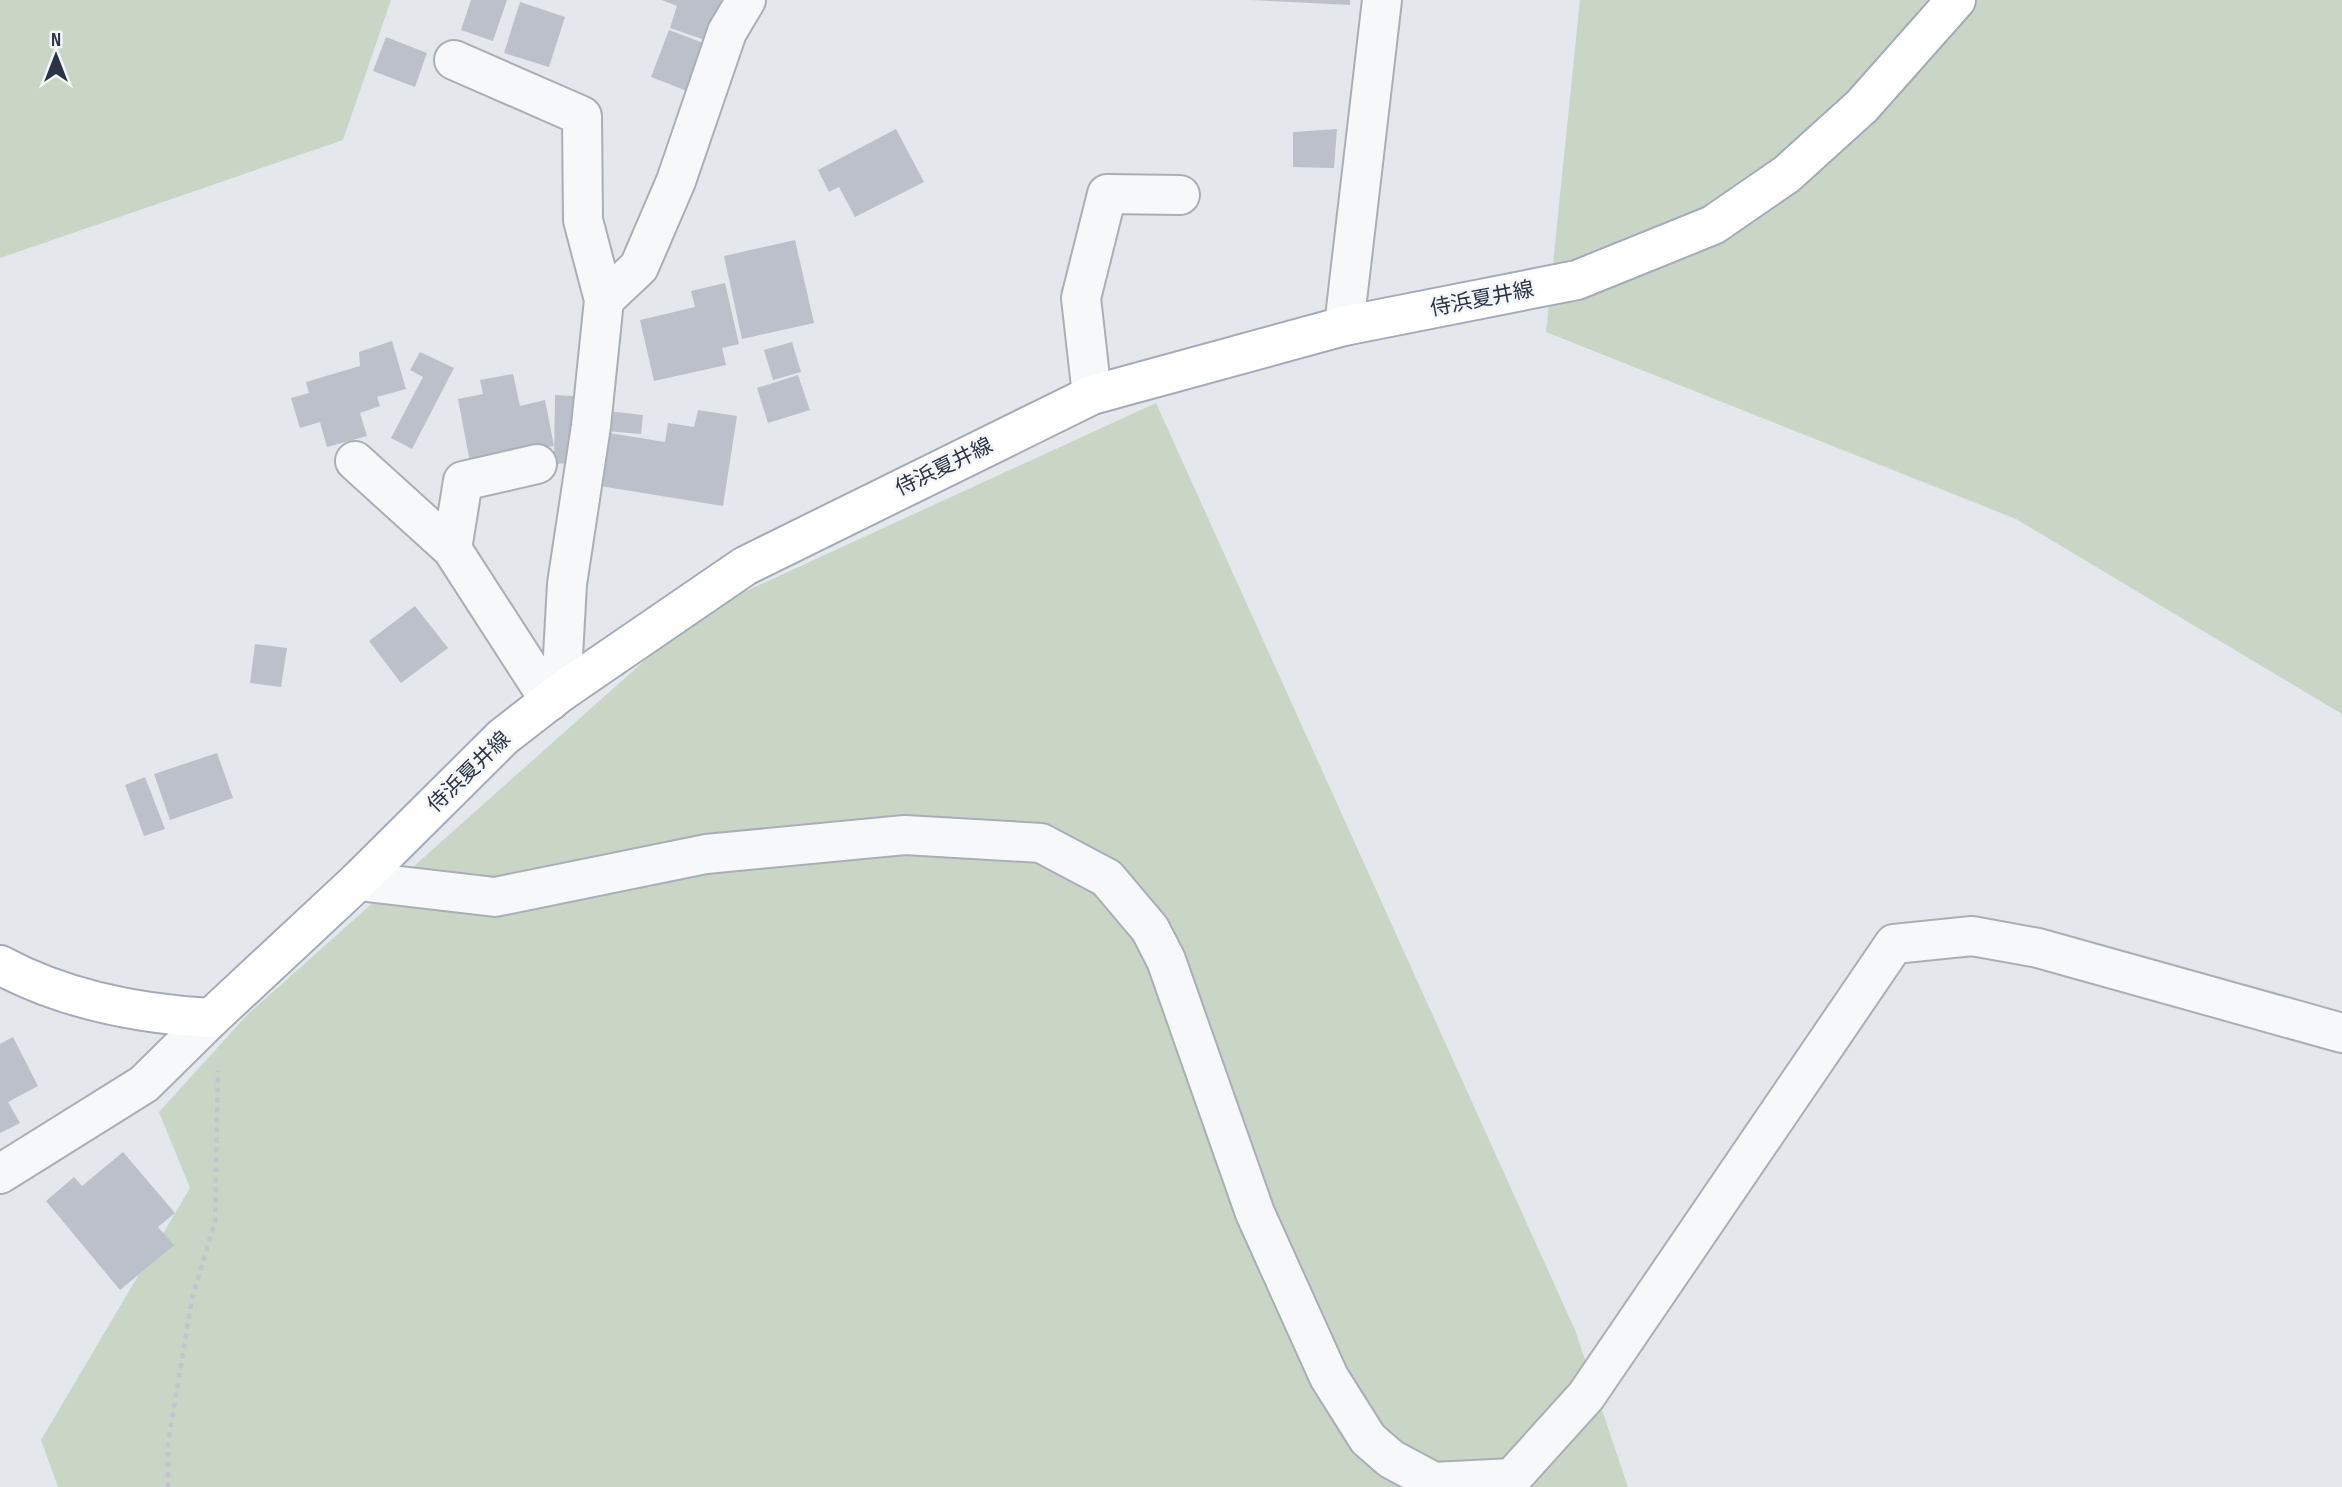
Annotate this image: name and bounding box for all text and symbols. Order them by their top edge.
north arrow [21,21,91,91]
text: N [51,29,61,52]
street label: 侍浜夏井線 [1428,277,1536,321]
street label: 侍浜夏井線 [891,433,997,501]
street label: 侍浜夏井線 [423,727,515,817]

